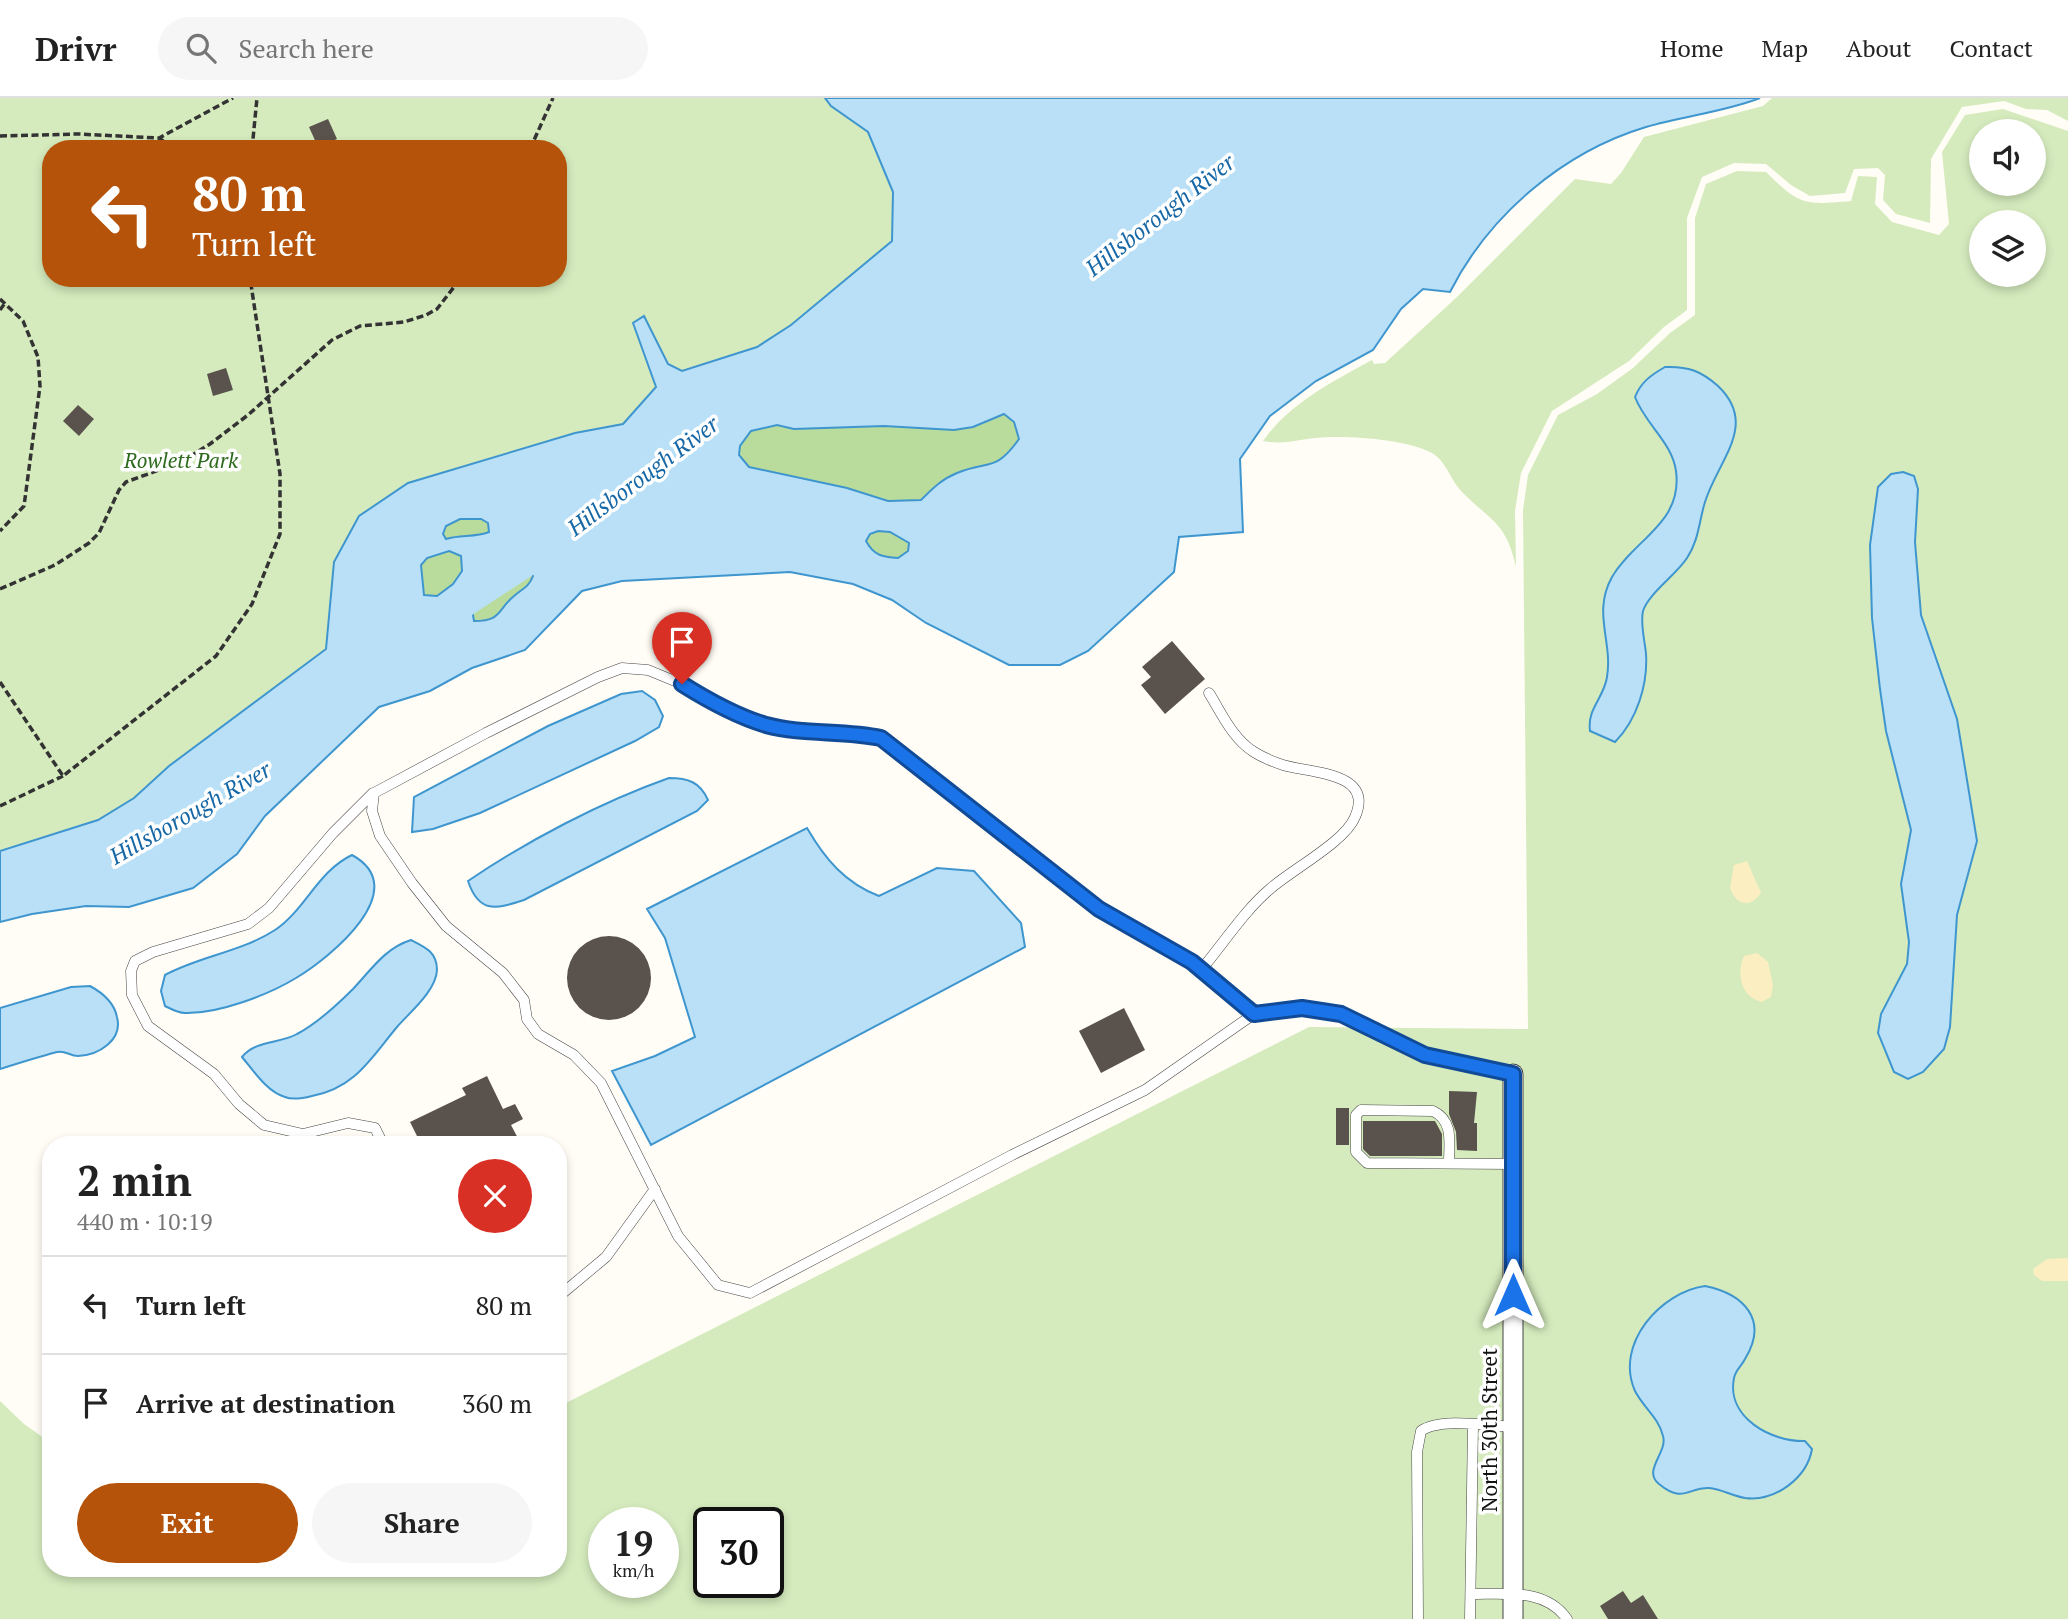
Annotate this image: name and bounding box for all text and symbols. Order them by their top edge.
search box [158,17,648,80]
text: Drivr [35,27,116,70]
icon: search [182,29,220,67]
text: Search here [238,31,374,65]
text: Home [1660,32,1724,64]
text: Map [1762,32,1808,64]
text: About [1846,32,1912,64]
text: Contact [1950,32,2033,64]
map controls [1969,119,2046,287]
button: sound [1969,119,2046,196]
water label: Hillsborough River [1078,146,1242,283]
text: 80 m [192,160,306,225]
icon: left [77,168,168,259]
button: layers [1969,210,2046,287]
text: Turn left [192,223,316,265]
water label: Hillsborough River [560,408,725,543]
park label: Rowlett Park [123,446,239,474]
pin [652,612,712,684]
icon: arrive [663,623,701,661]
water label: Hillsborough River [103,753,277,872]
text: 2 min [77,1152,192,1208]
button: close [458,1159,532,1233]
text: 440 m · 10:19 [77,1206,212,1237]
position arrow [1476,1258,1550,1332]
icon: left [77,1286,115,1324]
text: Turn left [136,1288,246,1322]
text: 80 m [476,1288,532,1322]
street label: North 30th Street [1475,1348,1503,1512]
icon: arrive [77,1384,115,1422]
text: Arrive at destination [136,1386,395,1420]
text: 360 m [462,1386,532,1420]
button: Exit [77,1483,298,1563]
button: Share [312,1483,532,1563]
speed limit sign: 30 [693,1507,784,1598]
text: 19 [614,1520,653,1566]
text: km/h [613,1558,654,1582]

